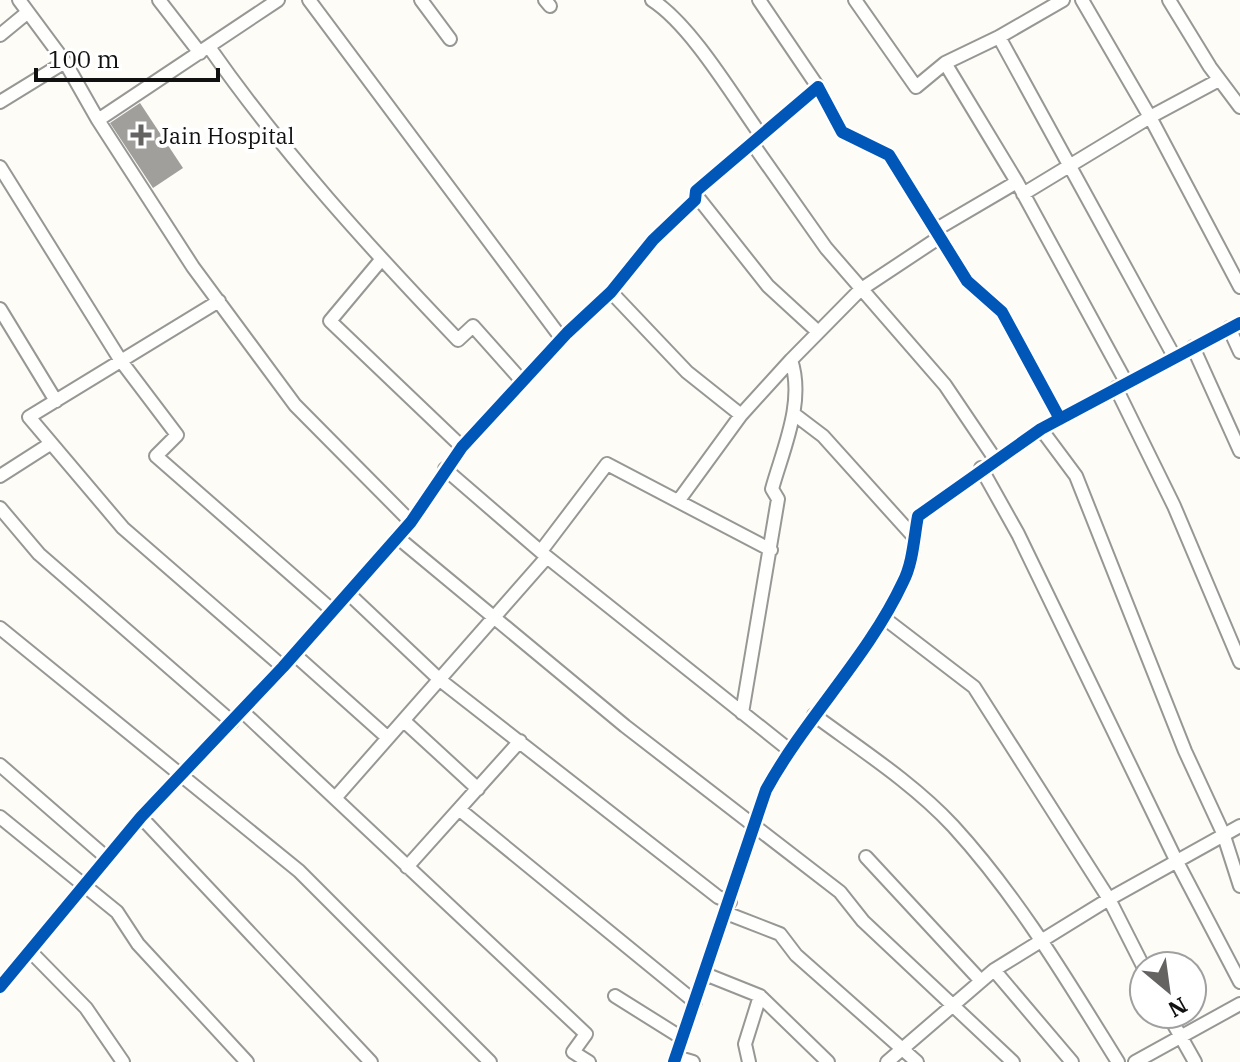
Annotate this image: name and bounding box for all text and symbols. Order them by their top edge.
scale bar [36,32,218,82]
text: 100 m [48,43,120,75]
place label: Jain Hospital [159,121,294,150]
marker: Jain Hospital [130,124,152,146]
north arrow [1128,950,1208,1030]
text: N [1163,991,1193,1025]

